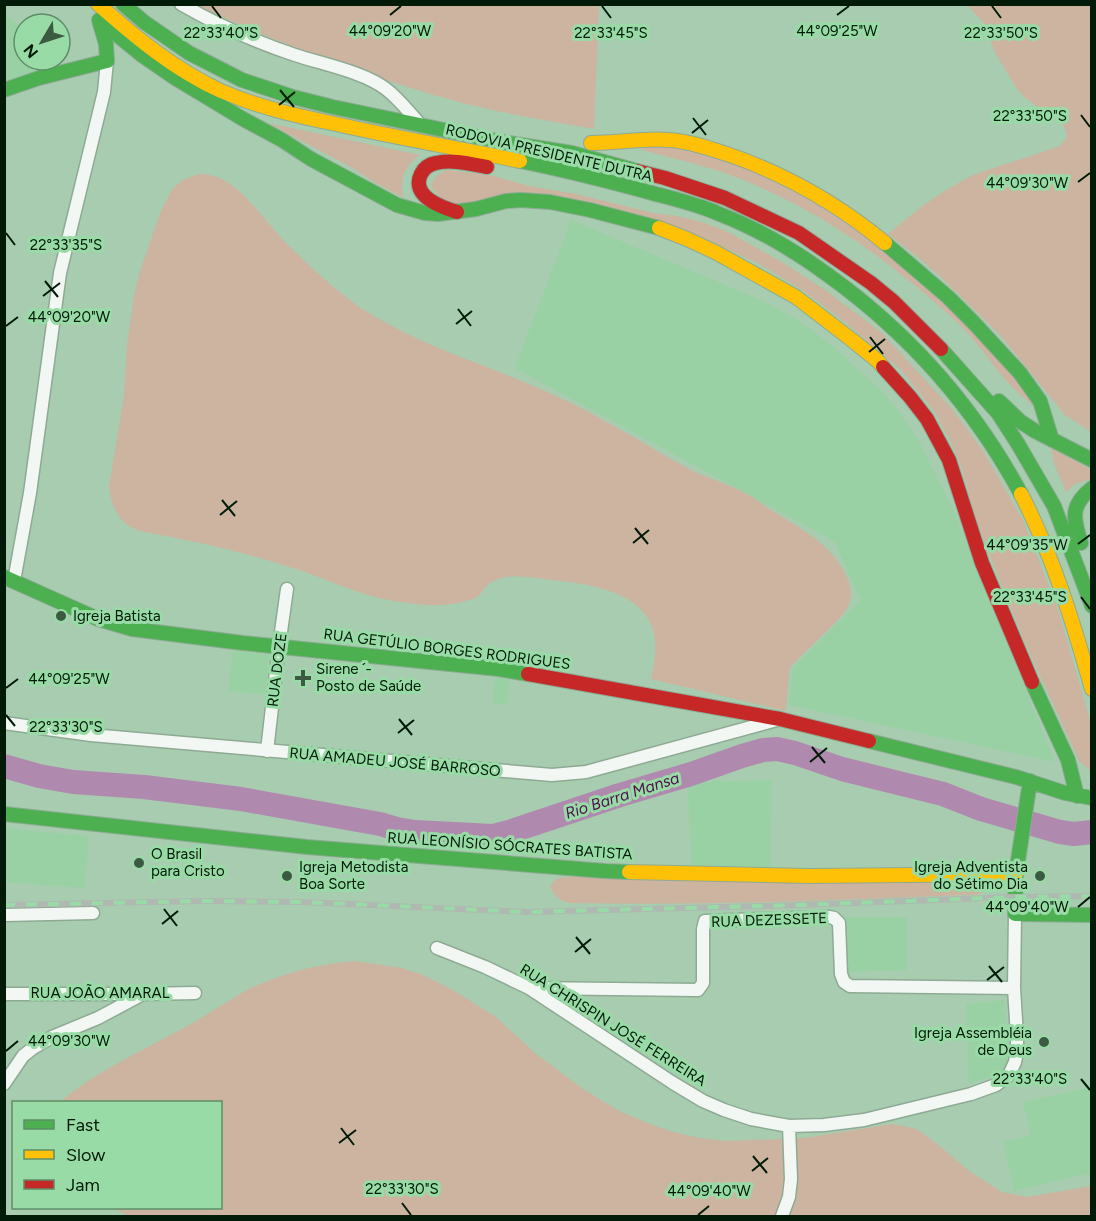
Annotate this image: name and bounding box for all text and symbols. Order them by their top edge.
north arrow [12,12,72,72]
text: 44°09'20"W [349,22,432,40]
text: 44°09'25"W [796,22,878,40]
text: 22°33'40"S [184,24,258,42]
text: 22°33'45"S [574,24,648,42]
text: 22°33'50"S [964,24,1038,42]
text: N [19,40,42,62]
text: 22°33'50"S [993,107,1067,125]
street label: RODOVIA PRESIDENTE DUTRA [444,120,654,186]
text: 44°09'30"W [986,174,1069,192]
text: 22°33'35"S [30,236,102,254]
text: 44°09'20"W [28,308,111,326]
text: 44°09'35"W [986,536,1068,554]
text: 22°33'45"S [993,588,1067,606]
place label: Igreja Batista [73,607,161,625]
marker: Igreja Batista [54,609,68,623]
street label: RUA GETÚLIO BORGES RODRIGUES [323,625,571,673]
street label: RUA DOZE [264,632,290,708]
place label: Sirene ´- Posto de Saúde [316,660,421,695]
marker: Sirene ´- Posto de Saúde [294,669,312,687]
text: 44°09'25"W [28,670,110,688]
text: 22°33'30"S [29,718,103,736]
street label: RUA AMADEU JOSÉ BARROSO [289,744,501,780]
water label: Rio Barra Mansa [563,768,682,823]
street label: RUA LEONÍSIO SÓCRATES BATISTA [387,828,633,864]
place label: O Brasil para Cristo [151,845,225,880]
marker: O Brasil para Cristo [132,856,146,870]
place label: Igreja Metodista Boa Sorte [299,858,408,893]
place label: Igreja Adventista do Sétimo Dia [914,858,1028,893]
marker: Igreja Metodista Boa Sorte [280,869,294,883]
marker: Igreja Adventista do Sétimo Dia [1033,869,1047,883]
text: 44°09'40"W [985,898,1069,916]
street label: RUA DEZESSETE [711,909,827,931]
street label: RUA CHRISPIN JOSÉ FERREIRA [517,960,709,1090]
street label: RUA JOÃO AMARAL [30,984,170,1002]
place label: Igreja Assembléia de Deus [914,1024,1032,1059]
text: 44°09'30"W [28,1032,111,1050]
marker: Igreja Assembléia de Deus [1037,1035,1051,1049]
text: 22°33'40"S [993,1070,1067,1088]
legend [12,1101,222,1209]
text: Fast [66,1114,100,1136]
text: Slow [66,1144,105,1166]
text: Jam [66,1174,100,1196]
text: 22°33'30"S [365,1180,439,1198]
text: 44°09'40"W [667,1182,751,1200]

